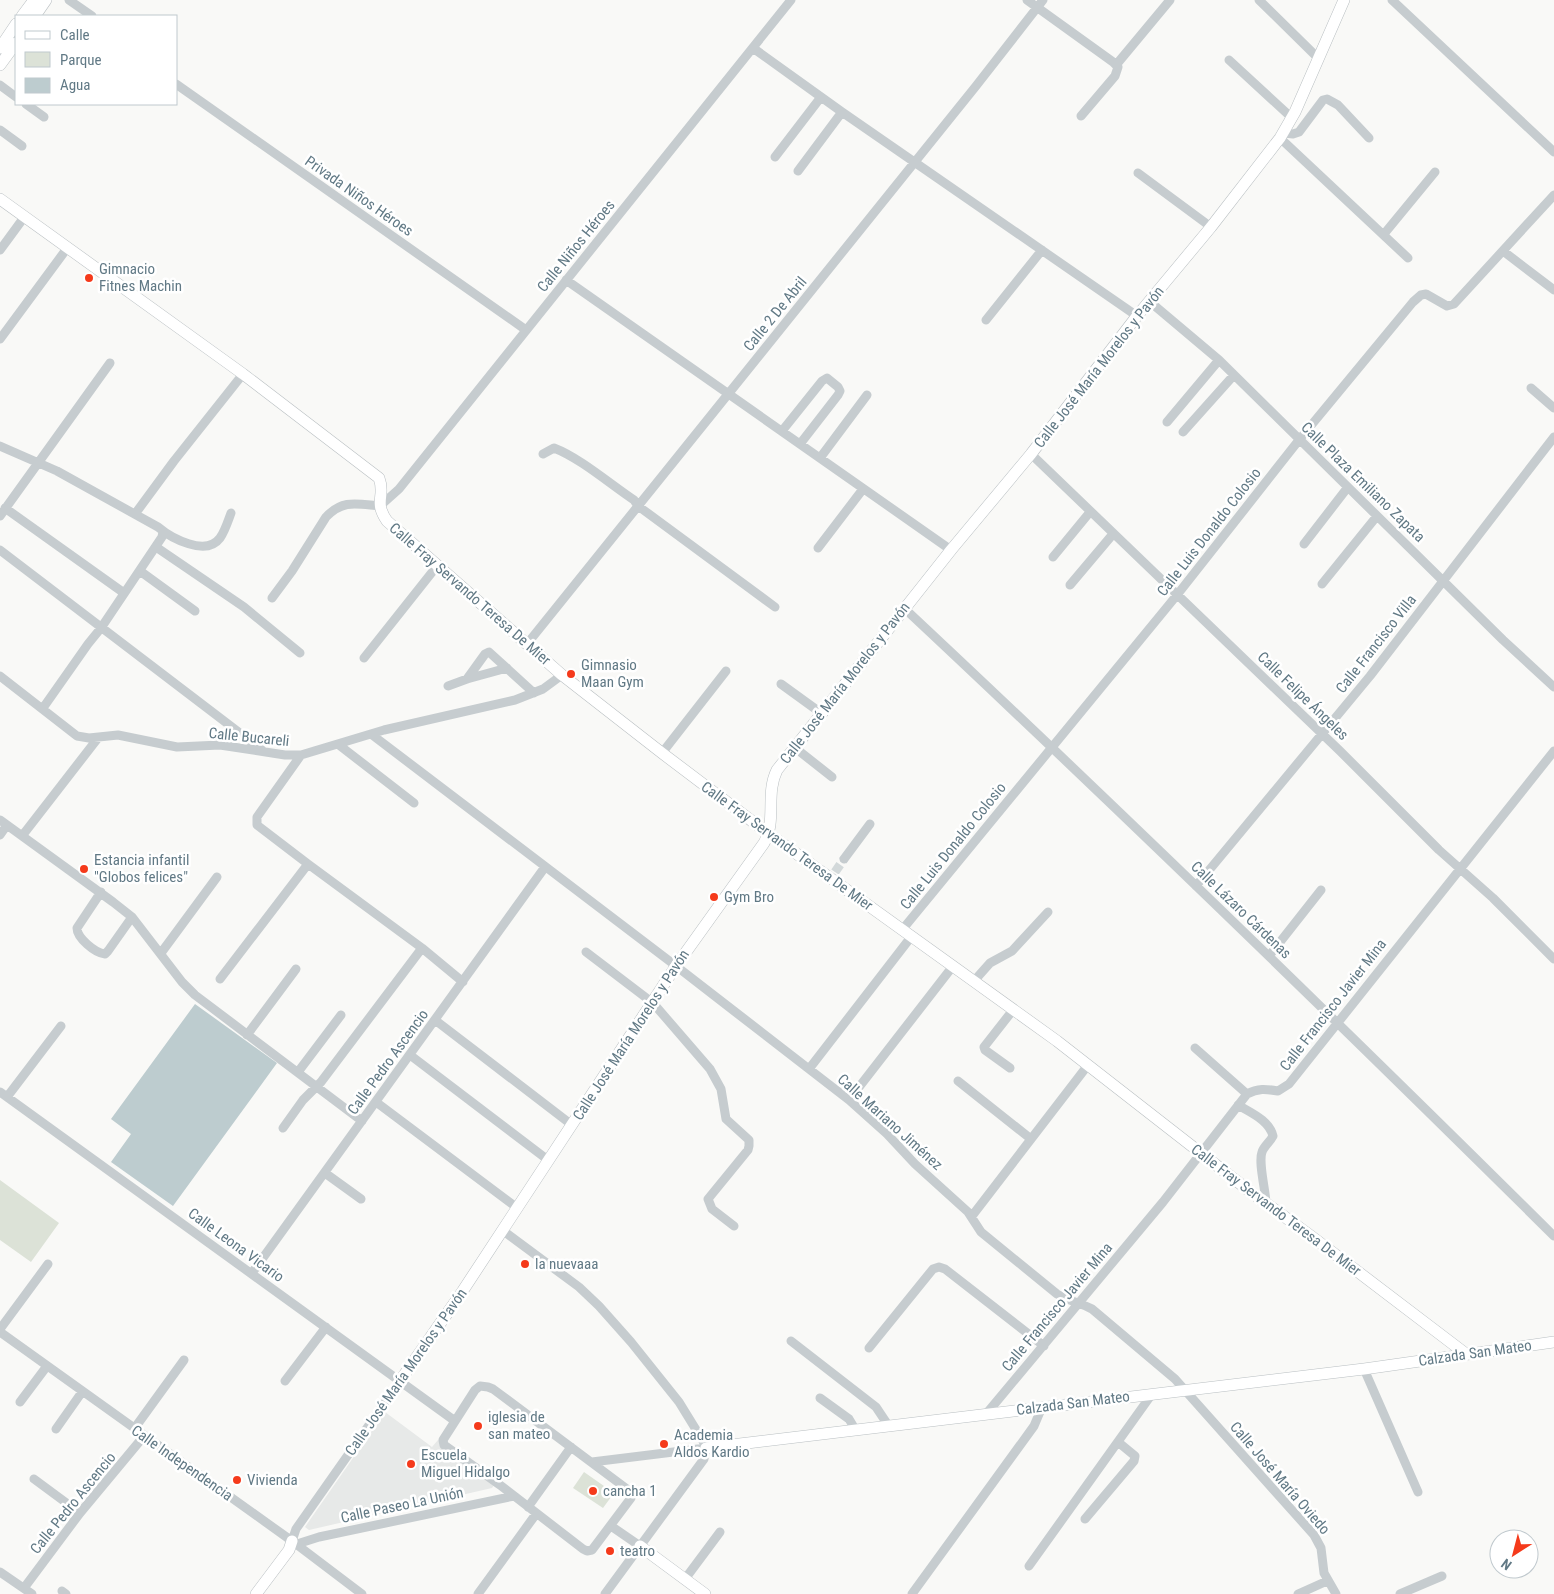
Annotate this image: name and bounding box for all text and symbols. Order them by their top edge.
legend [15,15,178,105]
text: Calle [60,26,90,44]
text: Parque [60,51,102,69]
text: Agua [60,76,90,94]
street label: Privada Niños Héroes [301,152,417,240]
street label: Calle Niños Héroes [533,196,619,296]
place label: Gimnacio Fitnes Machin [99,260,182,295]
marker: Gimnacio Fitnes Machin [83,272,95,284]
street label: Calle 2 De Abril [740,273,810,355]
street label: Calle José María Morelos y Pavón [1030,283,1168,451]
street label: Calle Plaza Emiliano Zapata [1297,418,1429,546]
street label: Calle Luis Donaldo Colosio [1153,464,1265,600]
street label: Calle Fray Servando Teresa De Mier [386,519,555,669]
street label: Calle Francisco Villa [1332,591,1420,697]
street label: Calle José María Morelos y Pavón [776,599,914,767]
street label: Calle Felipe Ángeles [1254,648,1352,744]
place label: Gimnasio Maan Gym [581,656,644,691]
marker: Gimnasio Maan Gym [565,668,577,680]
street label: Calle Bucareli [208,724,290,750]
street label: Calle Fray Servando Teresa De Mier [698,778,877,915]
street label: Calle Luis Donaldo Colosio [896,779,1010,913]
place label: Estancia infantil "Globos felices" [94,851,189,886]
street label: Calle Lázaro Cárdenas [1187,858,1295,963]
marker: Estancia infantil "Globos felices" [78,863,90,875]
place label: Gym Bro [724,888,774,906]
marker: Gym Bro [708,891,720,903]
street label: Calle Francisco Javier Mina [1276,935,1390,1075]
street label: Calle José María Morelos y Pavón [569,946,693,1124]
street label: Calle Pedro Ascencio [344,1006,432,1118]
street label: Calle Mariano Jiménez [834,1070,946,1174]
street label: Calle Fray Servando Teresa De Mier [1188,1140,1365,1280]
street label: Calle Leona Vicario [185,1204,287,1286]
street label: Calle Francisco Javier Mina [998,1239,1116,1375]
place label: la nuevaaa [535,1255,598,1273]
marker: la nuevaaa [519,1258,531,1270]
street label: Calle José María Morelos y Pavón [341,1285,471,1459]
street label: Calzada San Mateo [1417,1336,1533,1370]
street label: Calzada San Mateo [1015,1387,1131,1419]
place label: iglesia de san mateo [488,1408,550,1443]
street label: Calle José María Oviedo [1226,1418,1334,1538]
marker: iglesia de san mateo [472,1420,484,1432]
street label: Calle Independencia [128,1421,236,1505]
place label: Academia Aldos Kardio [674,1426,750,1461]
marker: Academia Aldos Kardio [658,1438,670,1450]
place label: Escuela Miguel Hidalgo [421,1446,510,1481]
street label: Calle Pedro Ascencio [26,1448,120,1558]
marker: Escuela Miguel Hidalgo [405,1458,417,1470]
place label: Vivienda [247,1471,298,1489]
marker: Vivienda [231,1474,243,1486]
place label: cancha 1 [603,1482,657,1500]
street label: Calle Paseo La Unión [339,1483,465,1527]
marker: cancha 1 [587,1485,599,1497]
north arrow [1489,1529,1539,1579]
place label: teatro [620,1542,655,1560]
marker: teatro [604,1545,616,1557]
text: N [1498,1556,1515,1574]

